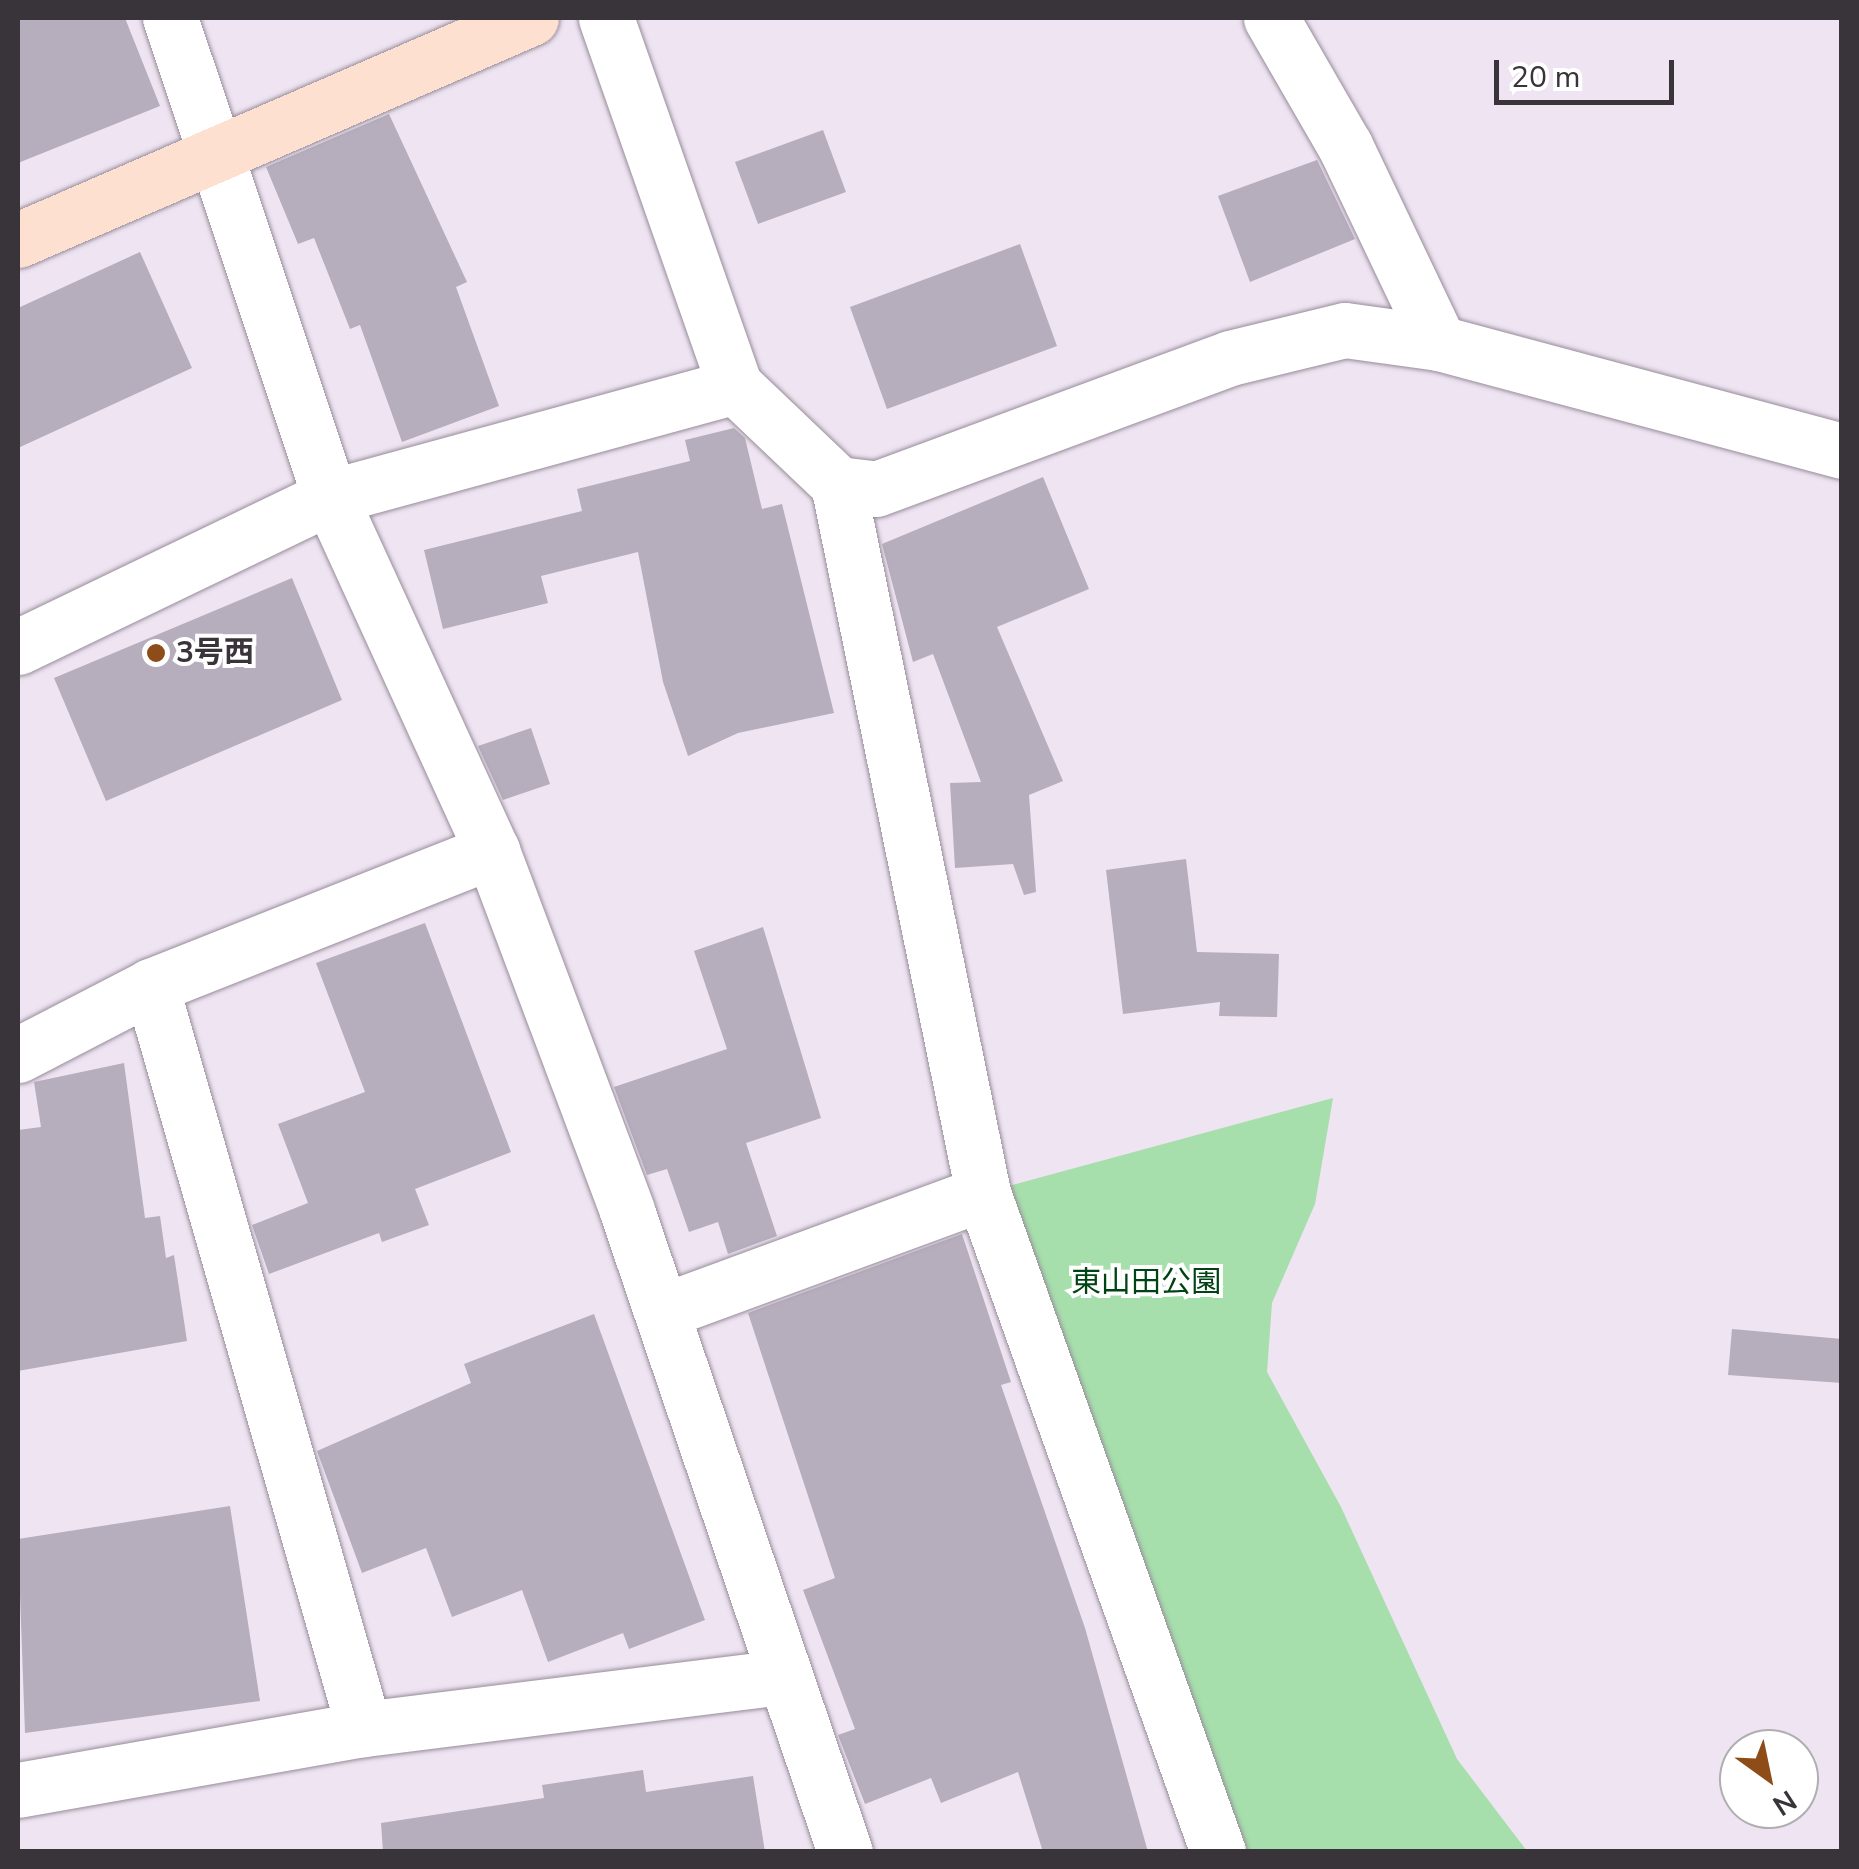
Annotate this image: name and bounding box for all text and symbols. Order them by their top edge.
scale bar [1499,40,1679,102]
text: 20 m [1511,57,1580,98]
place label: 3号西 [176,635,254,671]
marker: 3号西 [145,642,167,664]
park label: 東山田公園 [1071,1265,1221,1301]
north arrow [1719,1729,1819,1829]
text: N [1765,1781,1803,1824]

